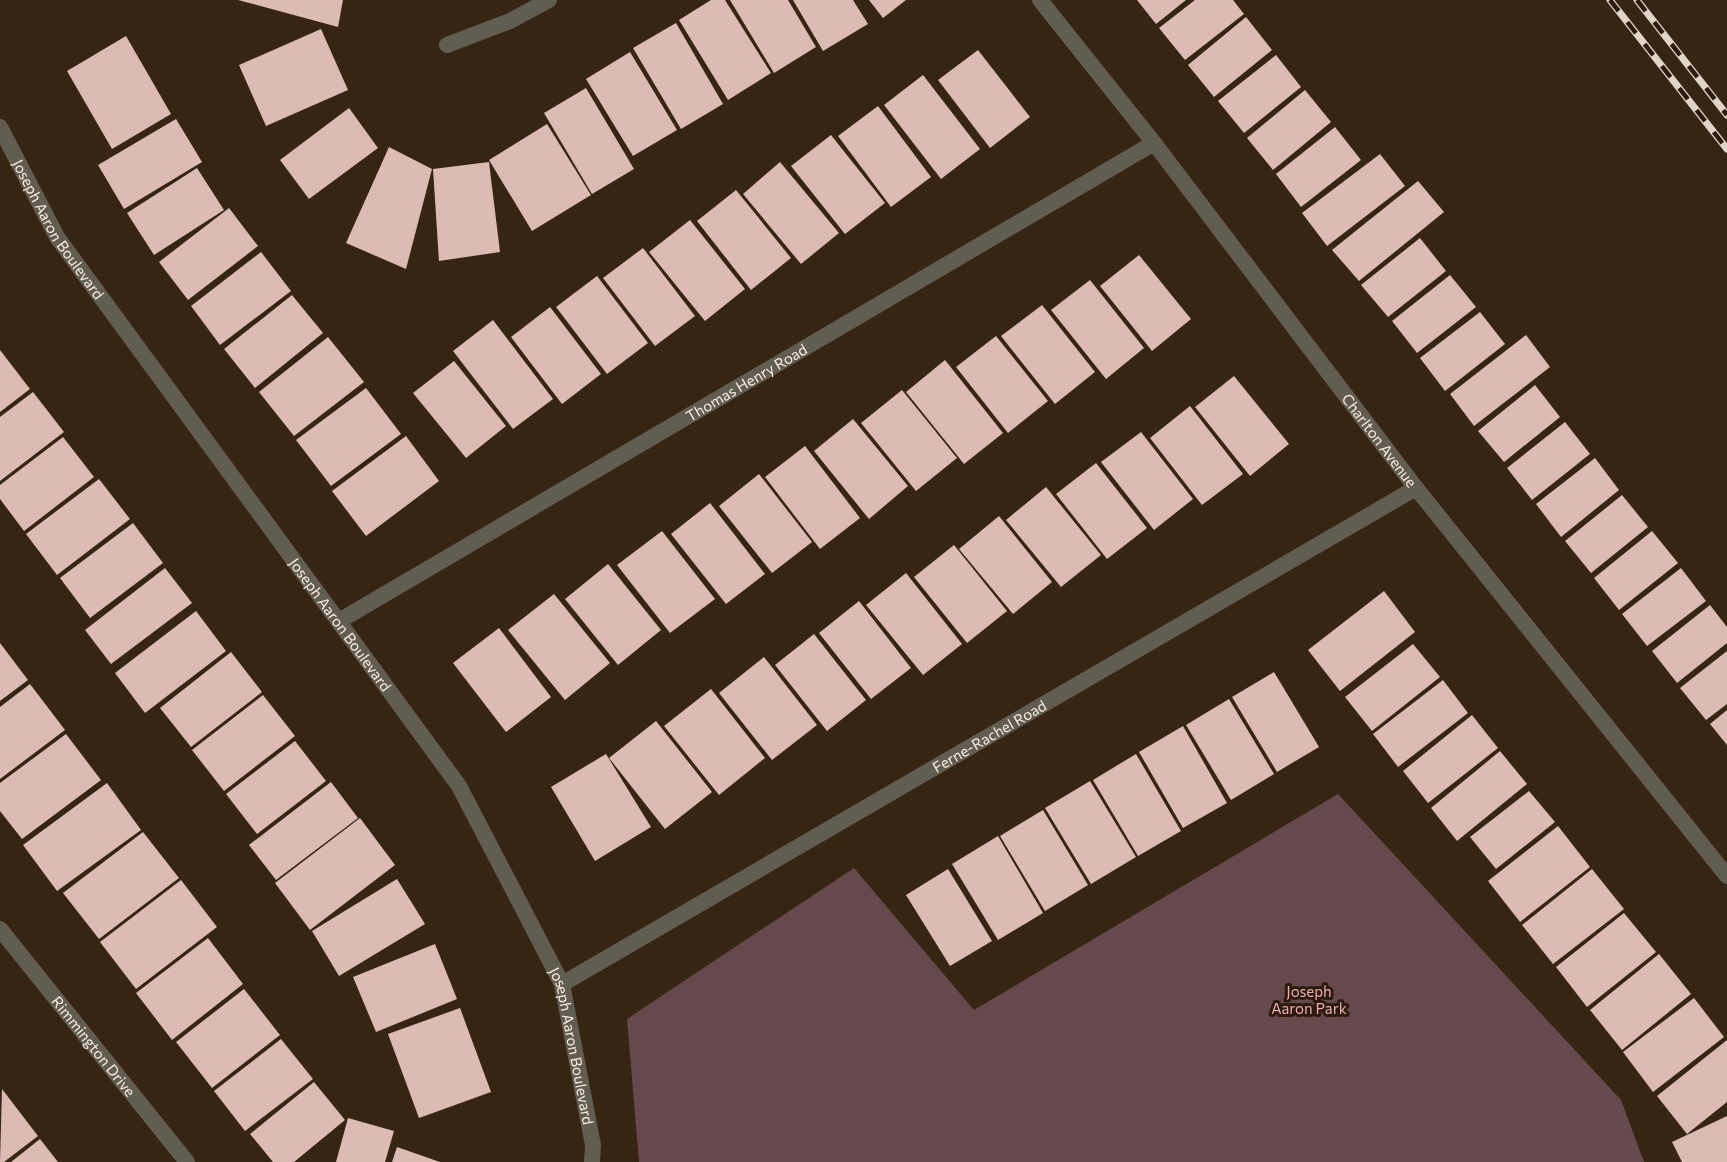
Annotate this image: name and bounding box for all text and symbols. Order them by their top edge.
street label: Joseph Aaron Boulevard [9,156,108,302]
street label: Thomas Henry Road [682,340,810,425]
street label: Charlton Avenue [1338,390,1421,491]
street label: Joseph Aaron Boulevard [286,554,395,695]
street label: Ferne-Rachel Road [929,696,1049,776]
street label: Joseph Aaron Boulevard [546,964,598,1126]
park label: Joseph Aaron Park [1271,982,1347,1017]
street label: Rimmington Drive [48,992,140,1100]

